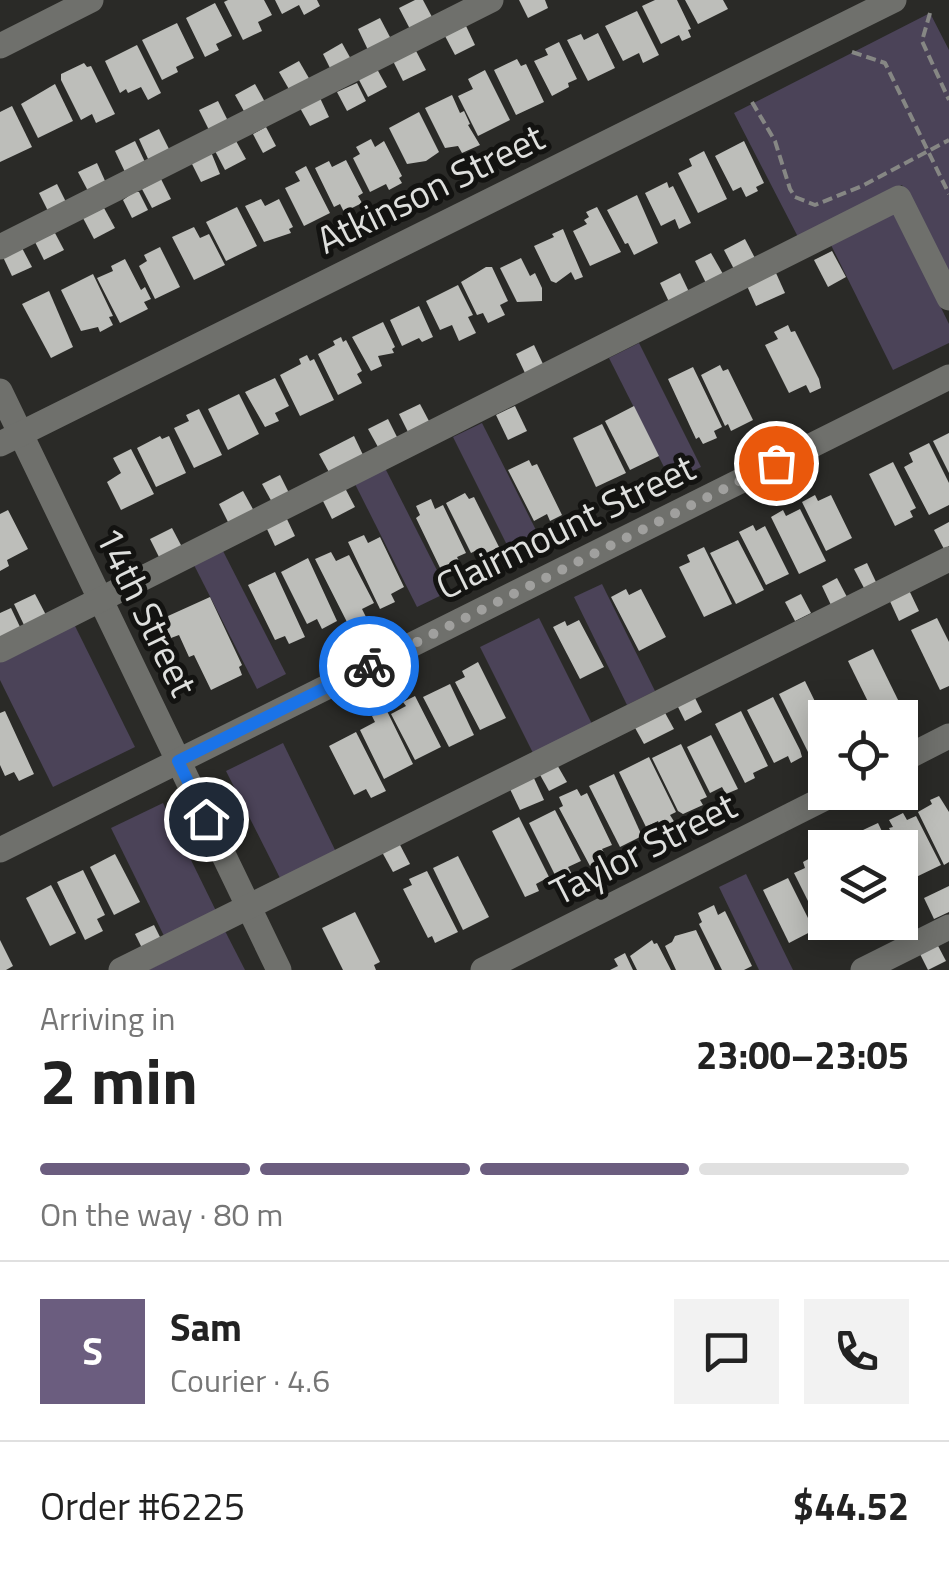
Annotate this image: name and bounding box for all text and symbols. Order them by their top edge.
street label: Atkinson Street [306,108,554,268]
pin [734,421,819,506]
icon: bag [749,436,804,491]
street label: Clairmount Street [426,438,704,614]
street label: 14th Street [81,516,213,706]
courier [319,616,419,716]
icon: bike [342,639,397,694]
map controls [808,700,918,940]
button: locate [808,700,918,810]
street label: Taylor Street [540,776,746,920]
pin [164,777,249,862]
icon: home [179,792,234,847]
button: layers [808,830,918,940]
text: Arriving in [40,994,176,1042]
text: 23:00–23:05 [696,1026,909,1084]
text: 2 min [40,1030,198,1129]
text: On the way · 80 m [40,1190,283,1238]
text: Sam [170,1298,242,1356]
button: chat [674,1299,779,1404]
button: phone [804,1299,909,1404]
text: S [82,1322,103,1380]
text: Courier · 4.6 [170,1356,330,1404]
text: Order #6225 [40,1477,245,1535]
text: $44.52 [793,1477,909,1535]

